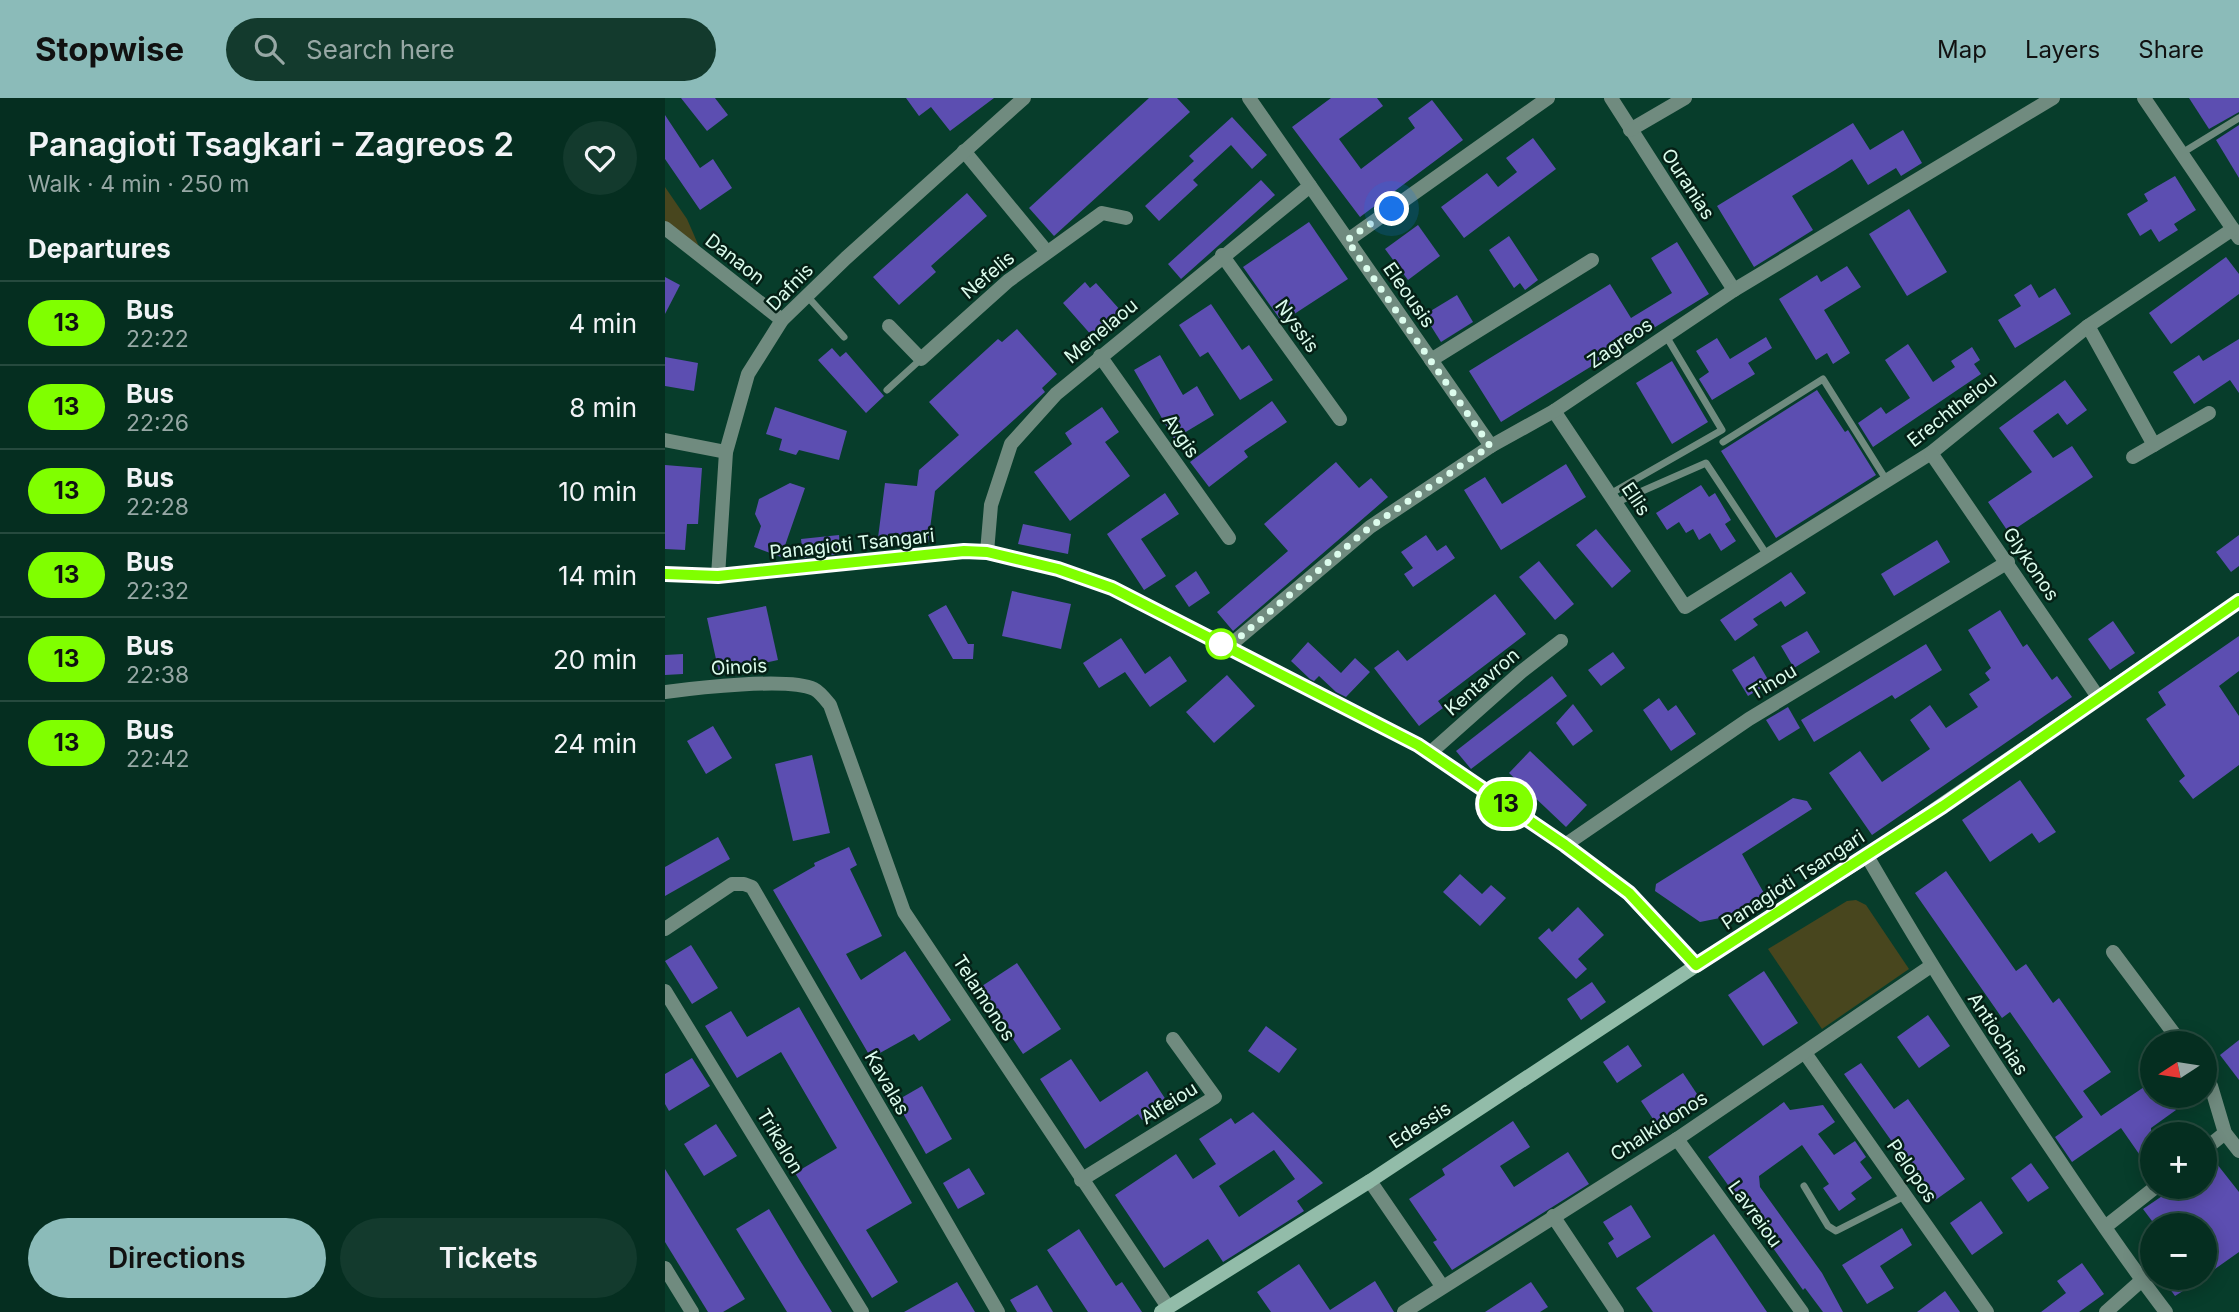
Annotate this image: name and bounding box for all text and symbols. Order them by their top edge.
search box [226,18,716,81]
text: Stopwise [35,29,184,69]
icon: search [250,30,288,68]
text: Search here [306,34,455,65]
text: Map [1937,35,1987,64]
text: Layers [2025,35,2100,64]
text: Share [2138,35,2204,64]
button: heart [563,121,637,195]
text: Panagioti Tsagkari - Zagreos 2 [28,124,514,164]
street label: Ouranias [1657,144,1719,224]
text: Walk · 4 min · 250 m [28,170,250,198]
your location [1374,191,1409,226]
street label: Danaon [701,229,769,289]
text: Departures [28,233,171,264]
street label: Nefelis [957,246,1019,304]
street label: Dafnis [762,258,818,316]
street label: Eleousis [1378,258,1440,332]
text: Bus [126,294,174,325]
street label: Menelaou [1060,294,1142,368]
street label: Nyssis [1270,295,1324,357]
text: 13 [54,308,79,337]
text: 4 min [568,308,637,339]
street label: Zagreos [1583,313,1657,373]
text: 22:22 [126,325,189,353]
street label: Erechtheiou [1903,368,2001,452]
text: Bus [126,378,174,409]
text: 13 [54,392,79,421]
text: 8 min [569,392,637,423]
text: 22:26 [126,409,189,437]
street label: Avgis [1158,410,1204,462]
text: Bus [126,462,174,493]
text: 13 [54,476,79,505]
text: 10 min [558,476,637,507]
street label: Ellis [1617,478,1655,520]
text: 22:28 [126,493,189,521]
street label: Glykonos [1998,523,2064,605]
street label: Panagioti Tsangari [768,524,936,564]
text: Bus [126,546,174,577]
text: 13 [54,560,79,589]
text: 14 min [558,560,637,591]
text: 22:32 [126,577,189,605]
unlabelled marker [1206,629,1236,659]
text: Bus [126,630,174,661]
street label: Kentavron [1440,643,1524,721]
text: 13 [54,644,79,673]
text: 20 min [553,644,637,675]
street label: Oinois [710,654,768,680]
street label: Tinou [1745,659,1801,705]
text: 22:38 [126,661,189,689]
text: Bus [126,714,174,745]
text: 13 [54,728,79,757]
text: 24 min [553,728,637,759]
text: 22:42 [126,745,190,773]
line badge: 13 [1475,781,1537,827]
text: 13 [1493,789,1519,818]
street label: Panagioti Tsangari [1717,825,1869,935]
street label: Telamonos [948,951,1020,1045]
street label: Antiochias [1963,988,2033,1080]
north arrow [2140,1031,2217,1108]
map controls [2140,1031,2217,1290]
street label: Kavalas [860,1047,914,1119]
street label: Alfeiou [1136,1077,1202,1129]
street label: Chalkidonos [1606,1086,1712,1166]
street label: Edessis [1385,1097,1455,1153]
street label: Trikalon [752,1104,808,1178]
button: + [2140,1122,2217,1199]
street label: Pelopos [1882,1135,1942,1207]
street label: Lavreiou [1723,1176,1787,1252]
button: − [2140,1213,2217,1290]
button: Directions [28,1218,326,1298]
button: Tickets [340,1218,637,1298]

